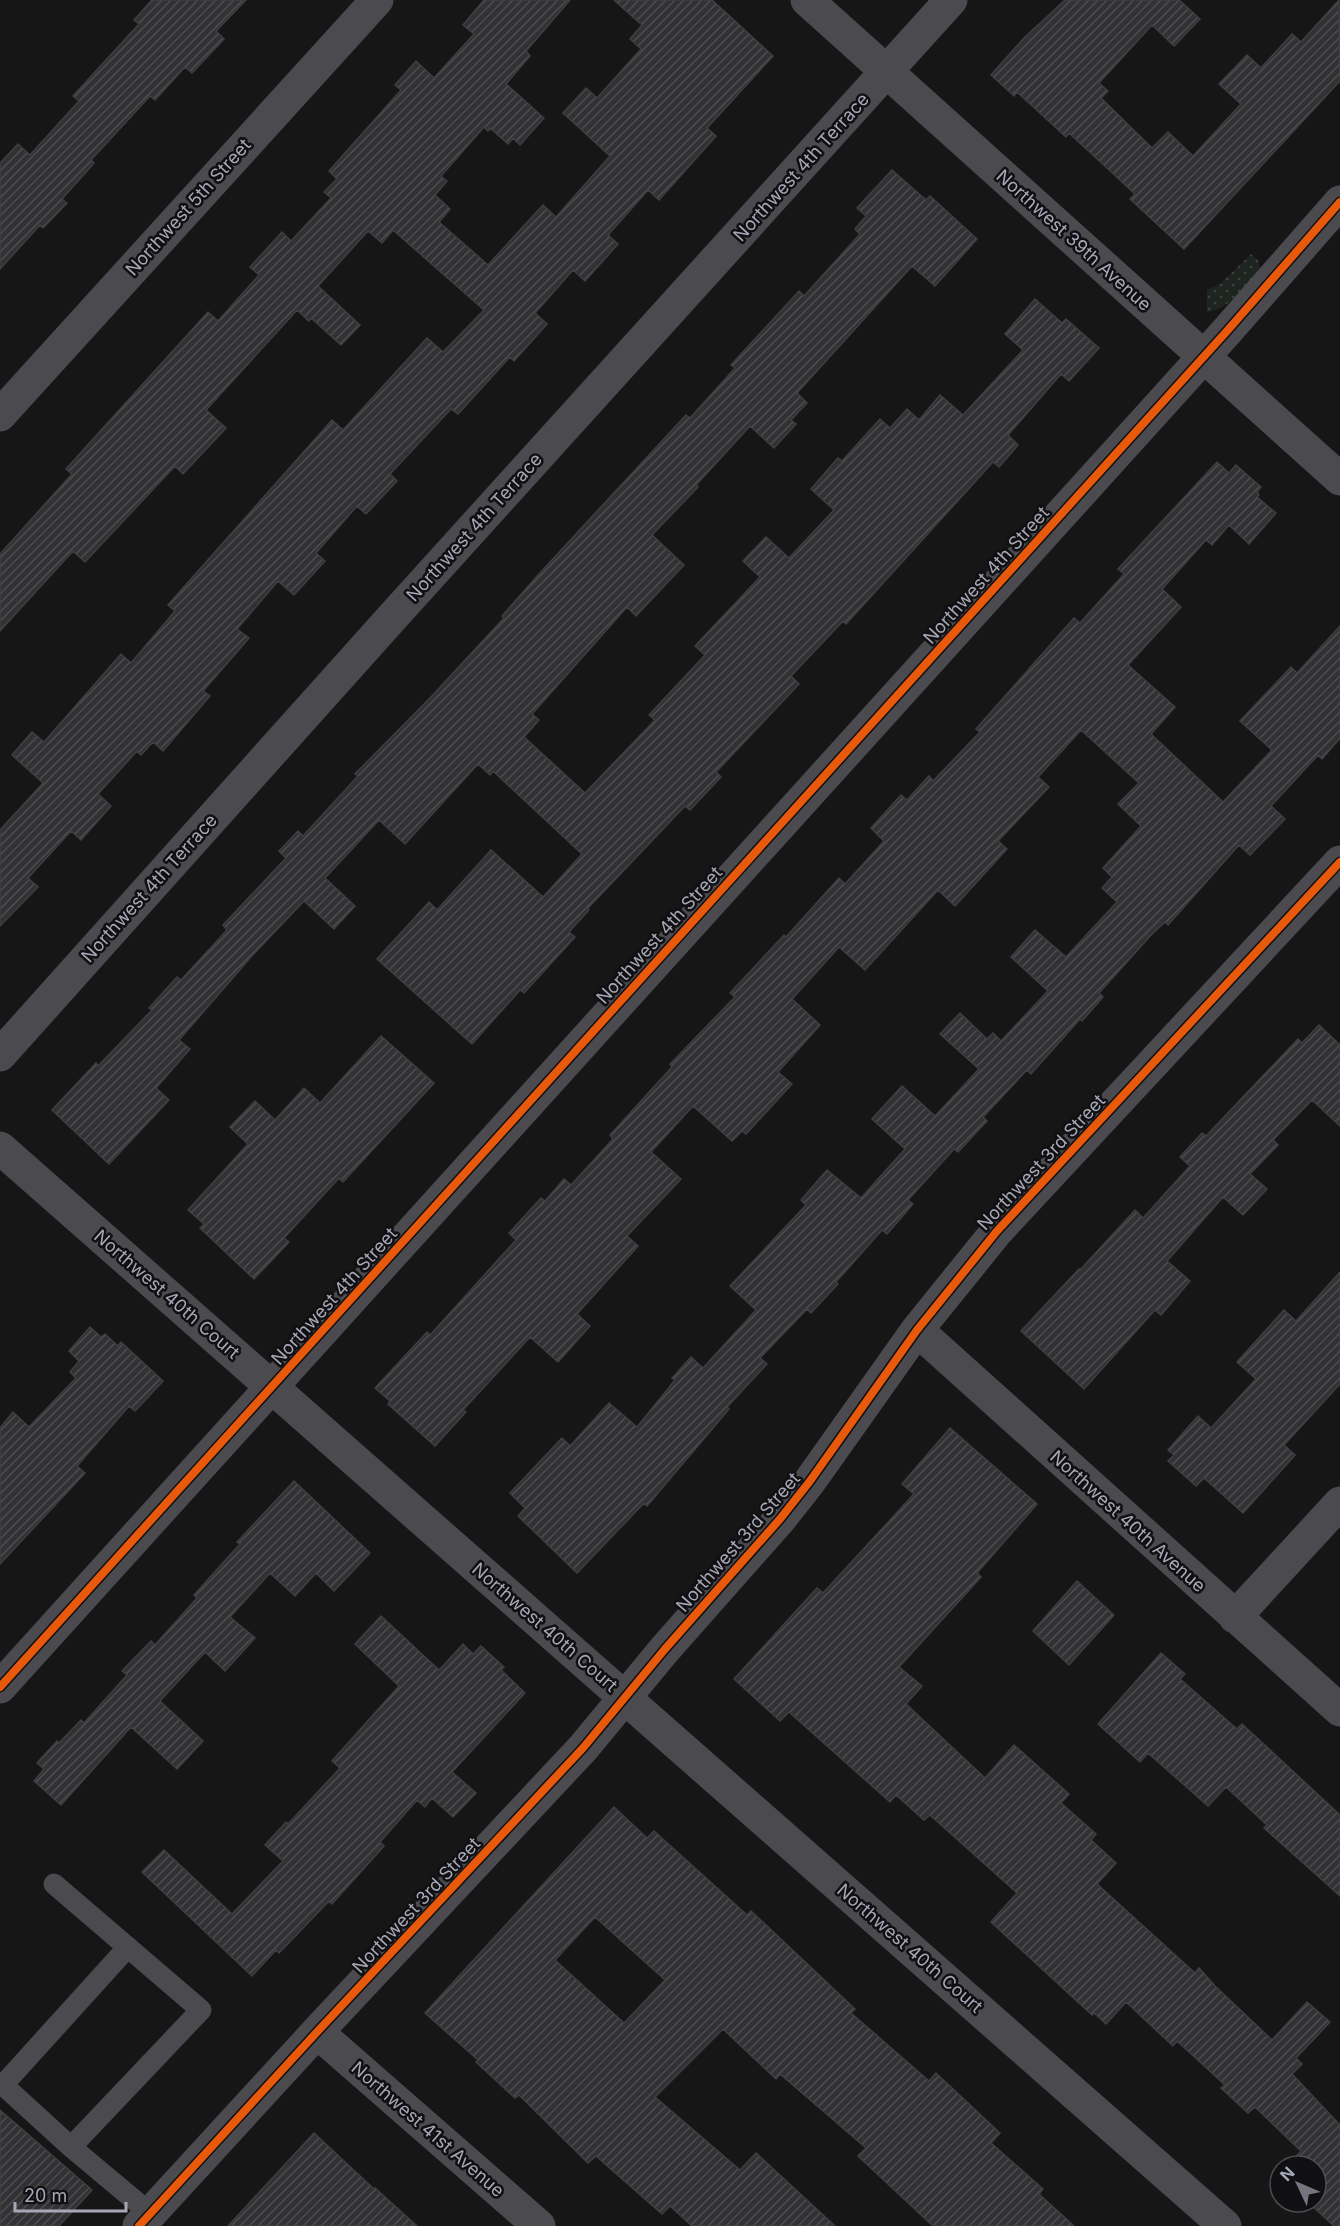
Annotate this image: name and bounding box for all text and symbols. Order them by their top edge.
street label: Northwest 4th Terrace [729,89,873,245]
street label: Northwest 5th Street [121,134,255,280]
street label: Northwest 39th Avenue [992,165,1156,315]
street label: Northwest 4th Terrace [402,449,546,605]
street label: Northwest 4th Street [919,502,1053,648]
street label: Northwest 4th Terrace [77,810,221,966]
street label: Northwest 4th Street [592,862,726,1008]
street label: Northwest 3rd Street [973,1090,1109,1234]
street label: Northwest 4th Street [267,1223,401,1369]
street label: Northwest 40th Court [90,1225,244,1363]
street label: Northwest 40th Avenue [1046,1446,1210,1596]
street label: Northwest 3rd Street [672,1468,804,1616]
street label: Northwest 40th Court [468,1558,622,1696]
street label: Northwest 3rd Street [348,1833,484,1977]
street label: Northwest 40th Court [833,1879,987,2017]
street label: Northwest 41st Avenue [347,2057,509,2201]
north arrow [1268,2154,1328,2214]
text: N [1276,2162,1299,2185]
scale bar [15,2175,126,2213]
text: 20 m [24,2185,67,2206]

